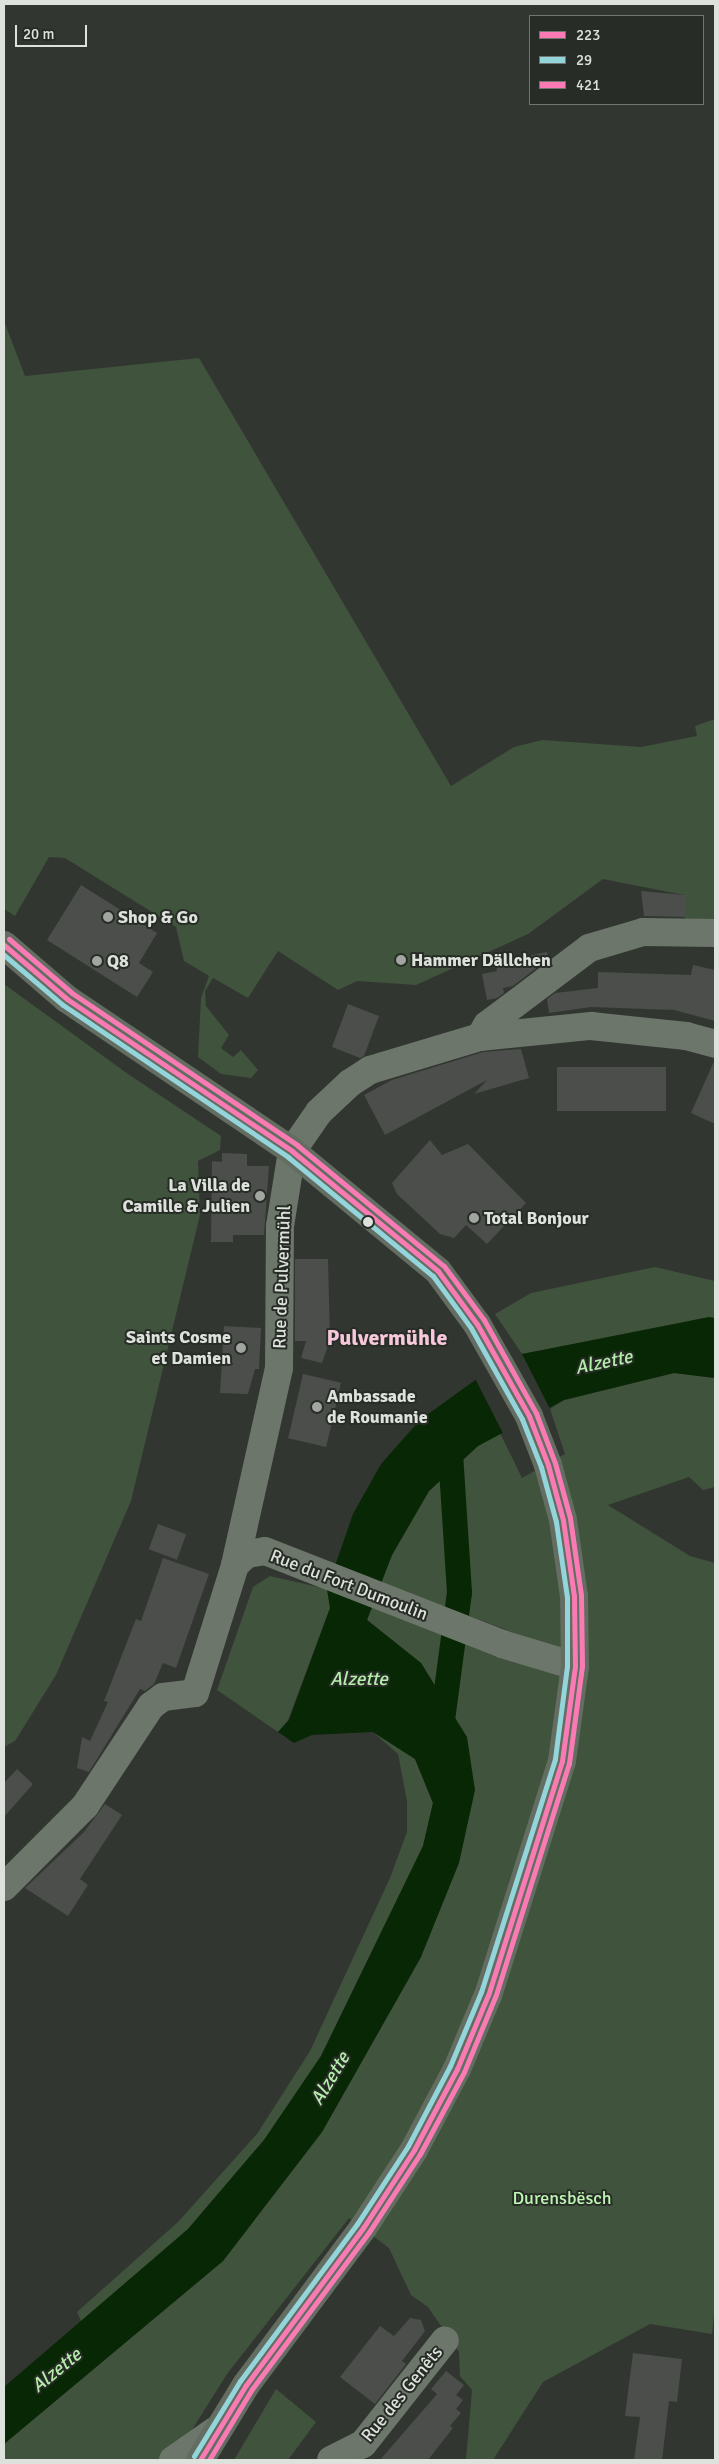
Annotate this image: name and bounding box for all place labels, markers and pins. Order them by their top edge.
place label: Shop & Go [118,906,198,928]
marker: Shop & Go [102,911,114,923]
place label: Hammer Dällchen [411,949,551,971]
place label: Q8 [107,950,129,972]
marker: Hammer Dällchen [395,954,407,966]
marker: Q8 [91,955,103,967]
place label: La Villa de Camille & Julien [122,1175,250,1218]
marker: La Villa de Camille & Julien [254,1190,266,1202]
place label: Total Bonjour [484,1207,589,1229]
marker: Total Bonjour [468,1212,480,1224]
unlabelled marker [363,1217,373,1227]
place label: Saints Cosme et Damien [126,1327,231,1370]
marker: Saints Cosme et Damien [235,1342,247,1354]
place label: Ambassade de Roumanie [327,1386,428,1428]
marker: Ambassade de Roumanie [311,1401,323,1413]

